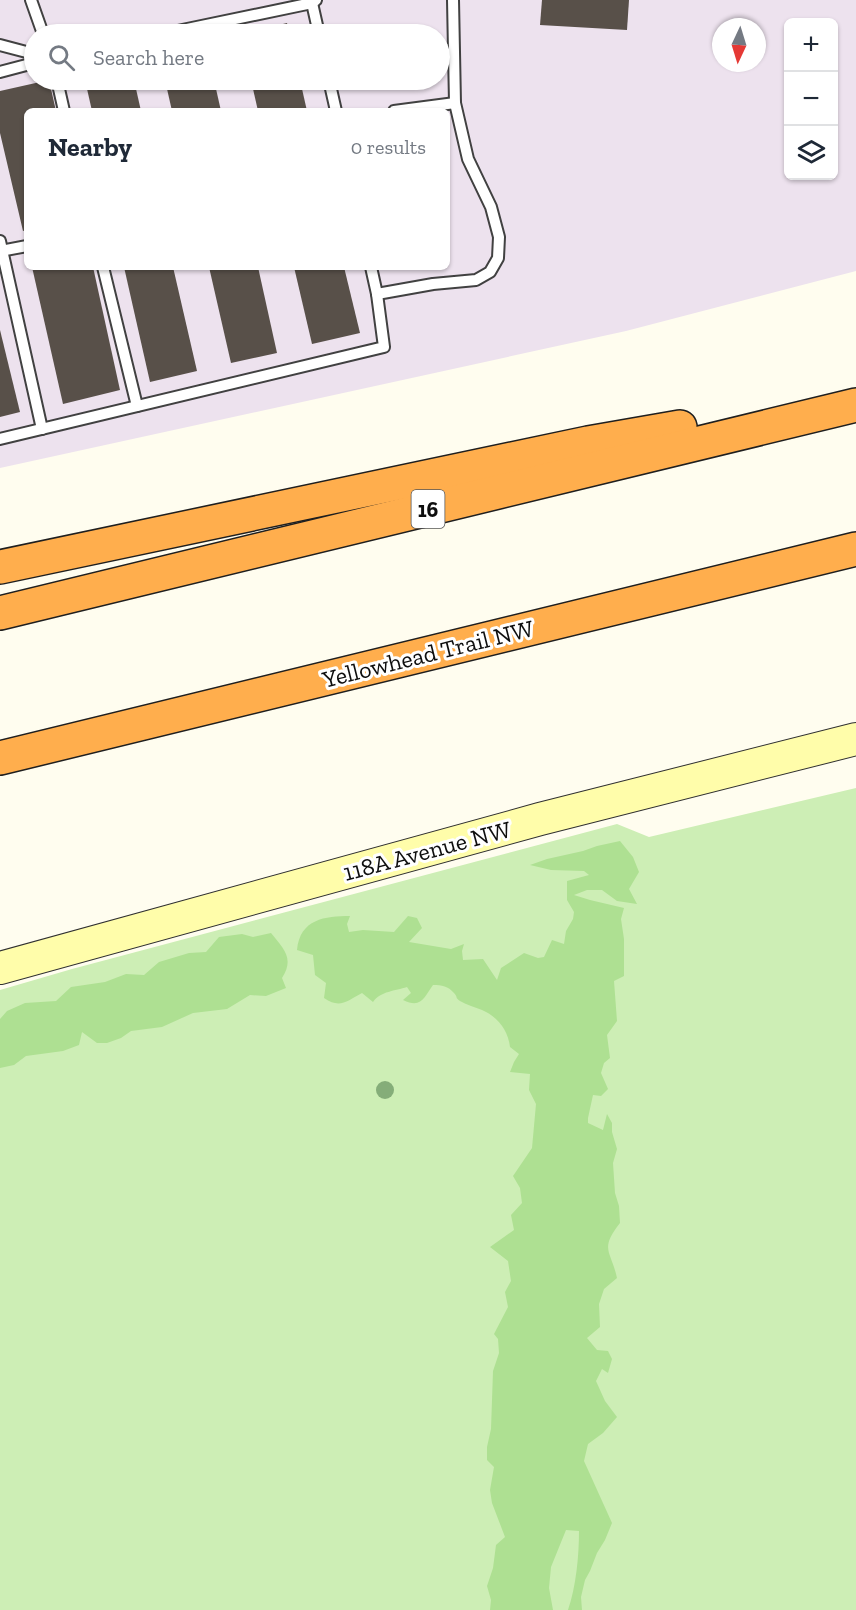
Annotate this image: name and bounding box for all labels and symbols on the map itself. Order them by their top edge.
north arrow [712,18,766,72]
road number: 16 [412,490,444,528]
street label: Yellowhead Trail NW [318,613,537,694]
street label: 118A Avenue NW [340,814,514,887]

